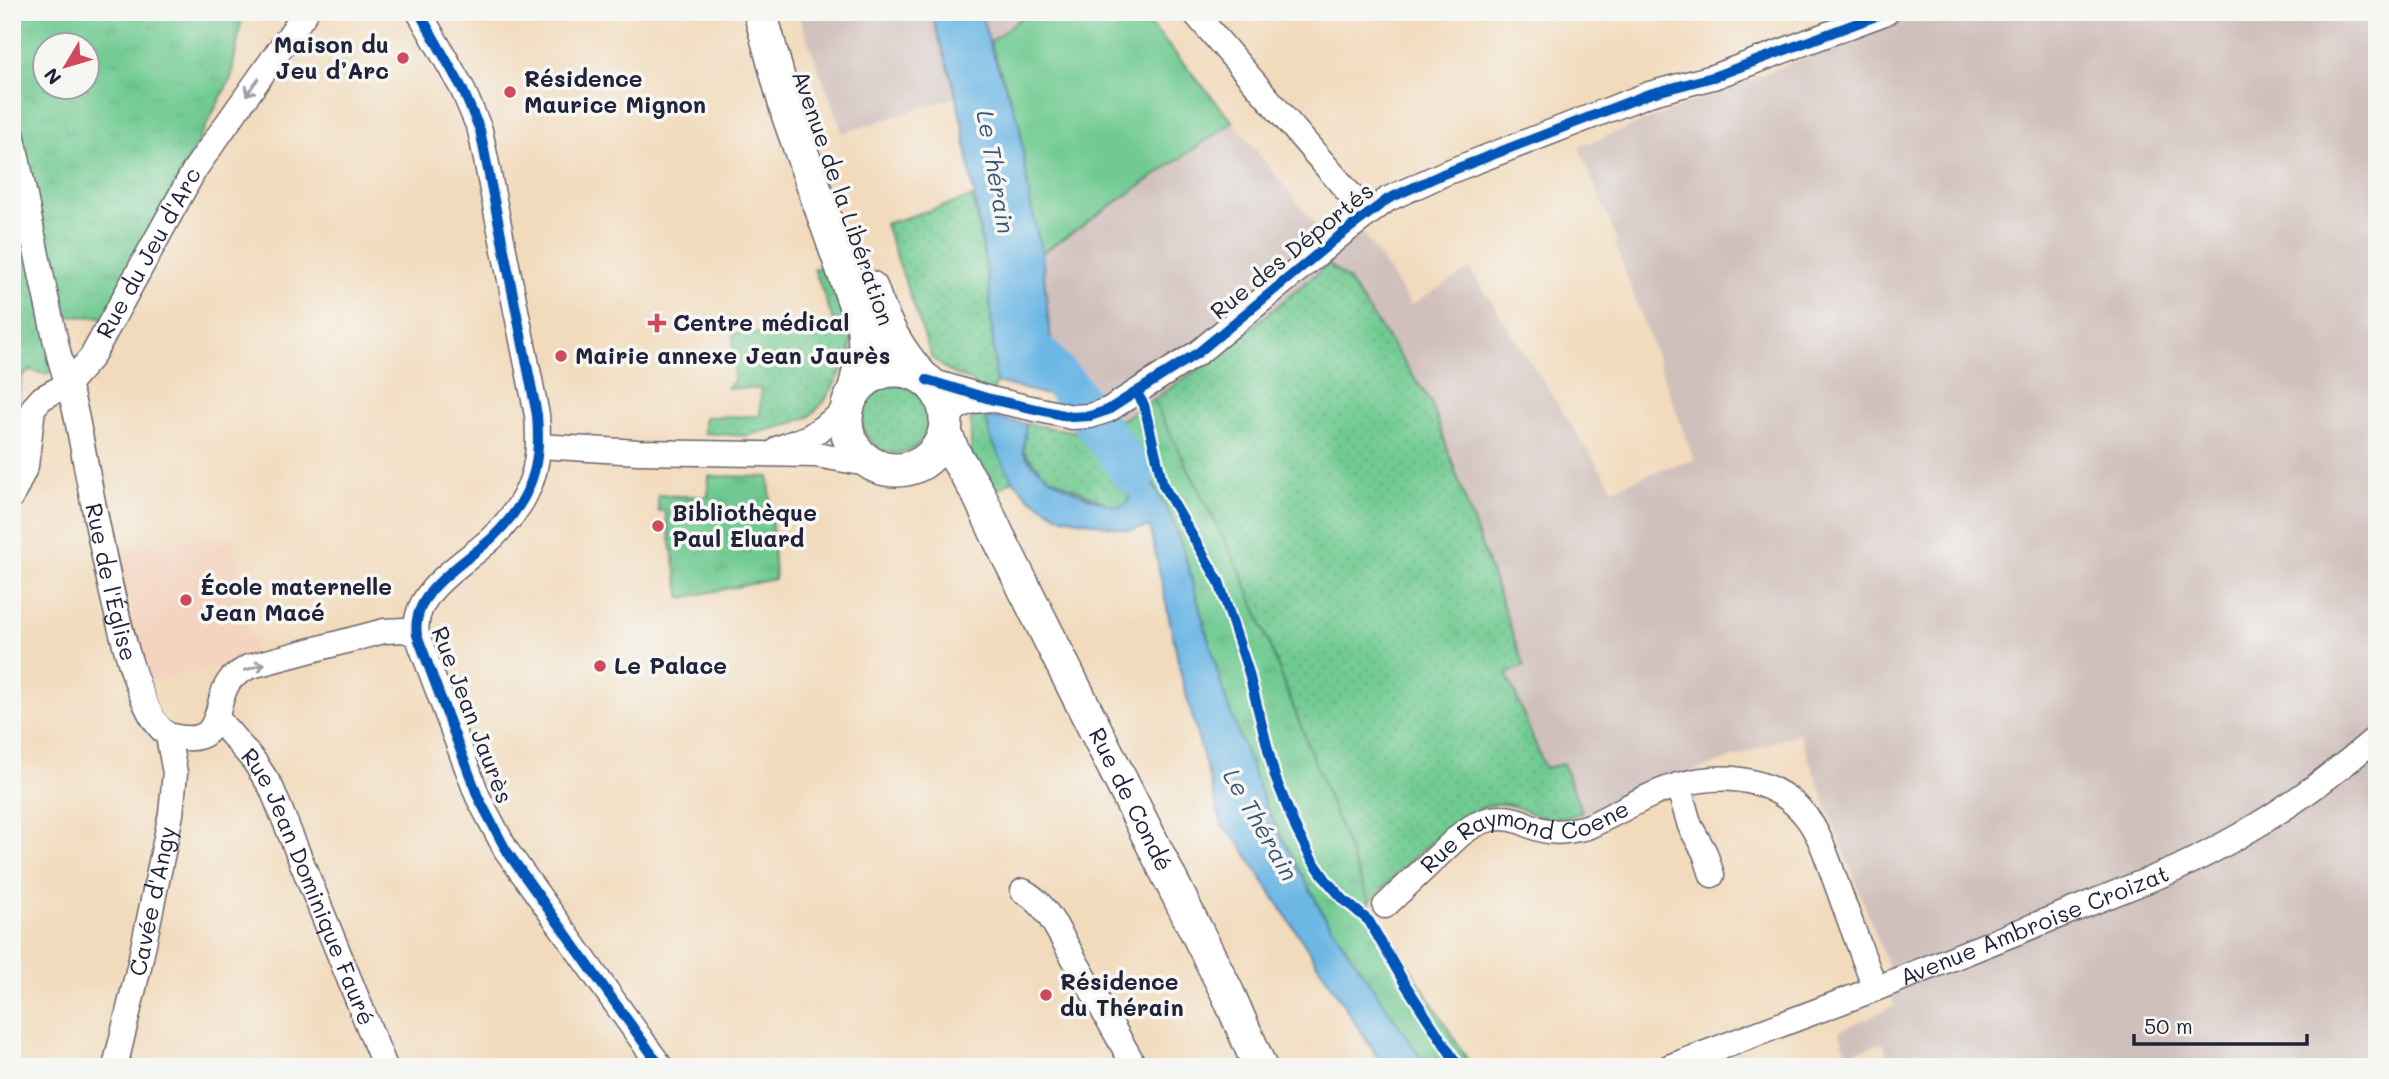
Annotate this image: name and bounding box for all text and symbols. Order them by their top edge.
place label: Maison du Jeu d’Arc [274,29,389,85]
north arrow [32,32,102,102]
marker: Maison du Jeu d’Arc [395,50,411,66]
text: N [38,63,66,90]
place label: Résidence Maurice Mignon [524,63,706,119]
street label: Avenue de la Libération [786,66,902,329]
one-way arrow [245,78,260,97]
marker: Résidence Maurice Mignon [502,84,518,100]
water label: Le Thérain [970,108,1023,236]
street label: Rue du Jeu d'Arc [89,162,207,344]
street label: Rue des Déportés [1204,175,1379,325]
place label: Centre médical [673,307,850,337]
marker: Centre médical [647,313,667,333]
place label: Mairie annexe Jean Jaurès [575,340,890,370]
marker: Mairie annexe Jean Jaurès [553,348,569,364]
place label: Bibliothèque Paul Eluard [672,497,817,553]
street label: Rue de l'Église [79,500,145,664]
marker: Bibliothèque Paul Eluard [650,518,666,534]
place label: École maternelle Jean Macé [200,571,392,627]
marker: École maternelle Jean Macé [178,592,194,608]
street label: Rue Jean Jaurès [425,622,520,807]
place label: Le Palace [614,650,727,680]
marker: Le Palace [592,658,608,674]
one-way arrow [243,660,265,672]
street label: Rue de Condé [1083,722,1180,876]
street label: Rue Jean Dominique Fauré [235,741,382,1029]
water label: Le Thérain [1217,763,1306,886]
street label: Rue Raymond Coene [1413,793,1634,879]
street label: Cavée d'Angy [121,824,182,979]
street label: Avenue Ambroise Croizat [1895,857,2173,992]
place label: Résidence du Thérain [1060,966,1184,1022]
marker: Résidence du Thérain [1038,987,1054,1003]
scale bar [2134,1002,2307,1046]
text: 50 m [2144,1012,2193,1039]

